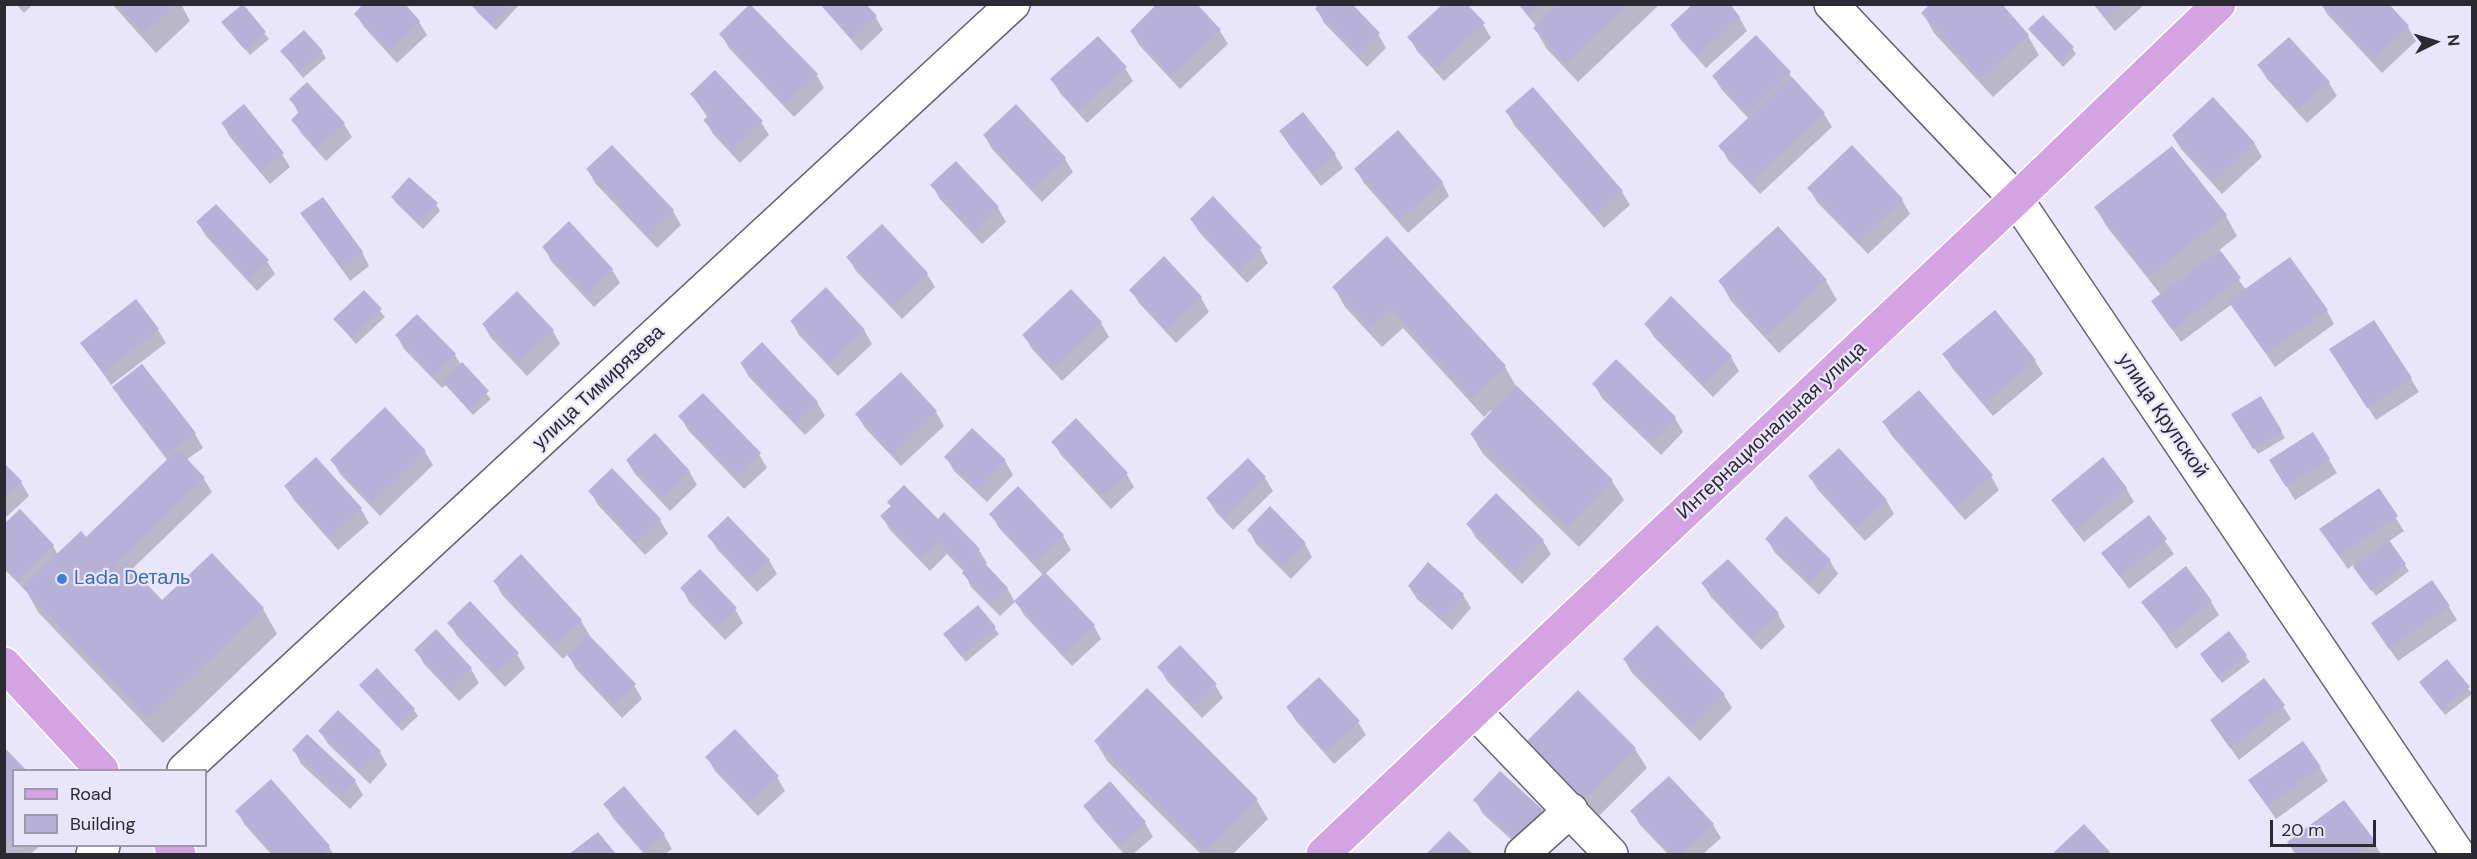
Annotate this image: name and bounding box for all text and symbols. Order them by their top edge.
north arrow [2405,12,2465,72]
text: N [2442,34,2464,47]
street label: улица Тимирязева [528,321,670,455]
street label: Интернациональная улица [1672,337,1872,525]
street label: улица Крупской [2112,349,2212,483]
place label: Lada Dеталь [74,567,191,591]
marker: Lada Dеталь [55,572,69,586]
legend [12,769,207,847]
text: Road [70,782,112,806]
scale bar [2273,808,2380,846]
text: Building [70,812,135,836]
text: 20 m [2281,818,2324,842]

